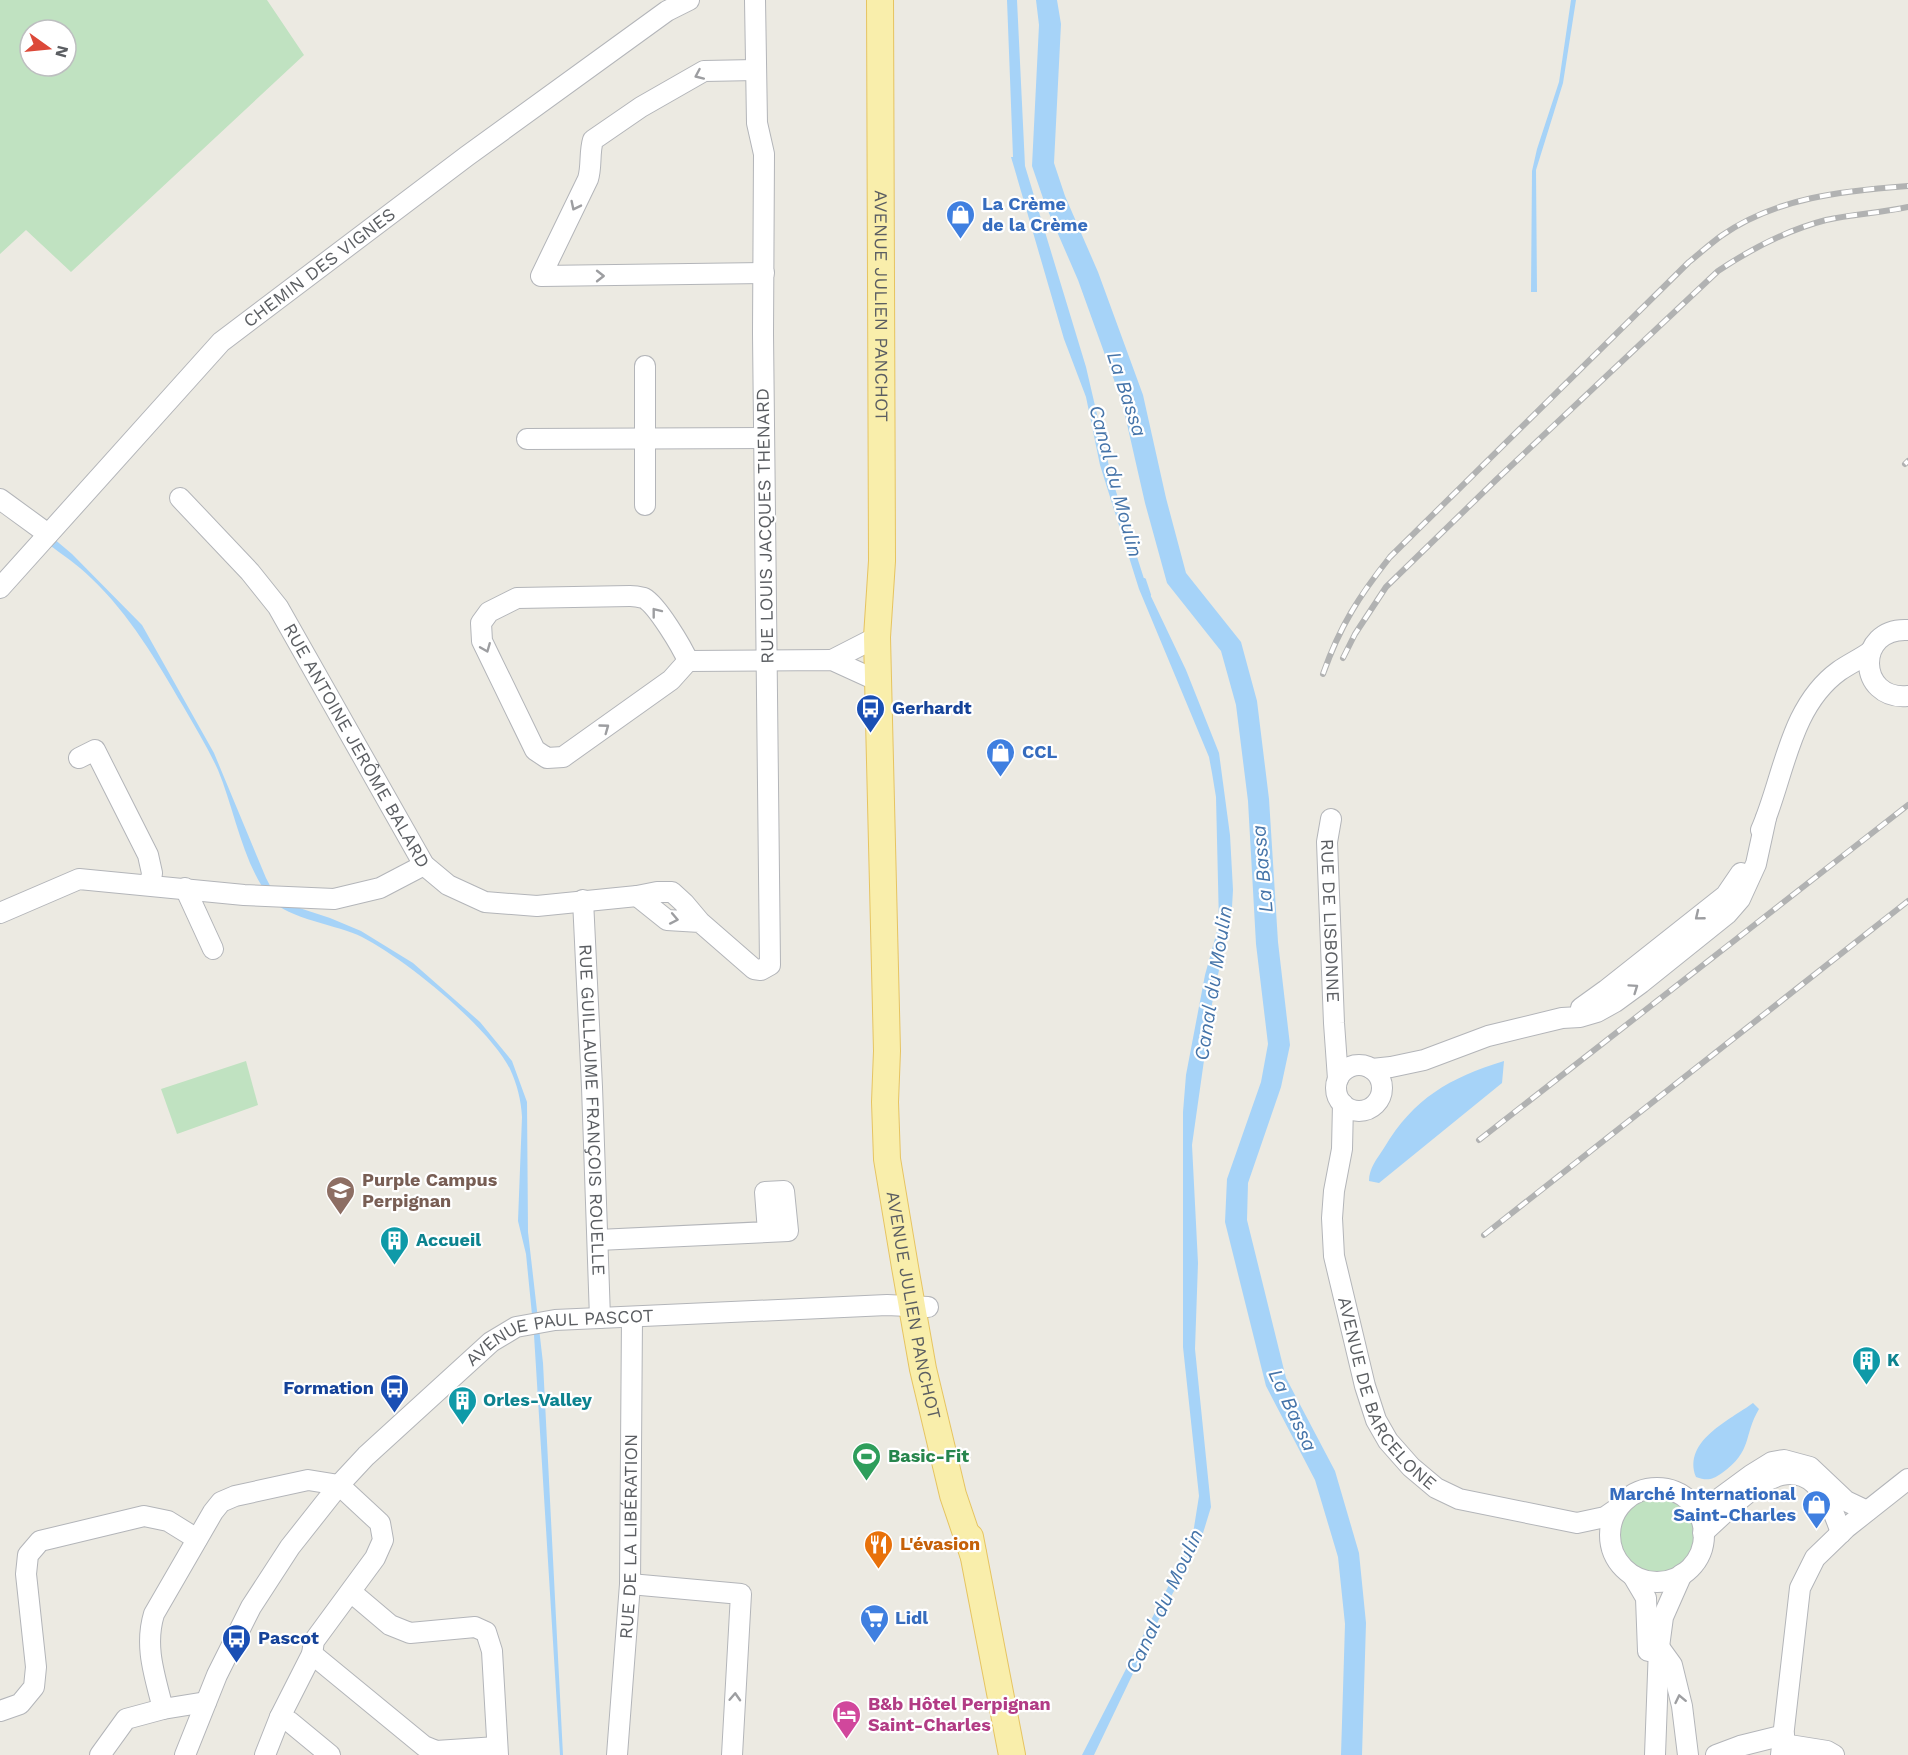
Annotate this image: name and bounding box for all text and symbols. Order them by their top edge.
north arrow [18,18,78,78]
text: N [51,44,73,60]
one-way arrow [694,67,705,79]
street label: AVENUE JULIEN PANCHOT [871,190,893,422]
place label: La Crème de la Crème [982,193,1088,235]
shop icon: La Crème de la Crème [945,198,977,240]
one-way arrow [570,200,582,211]
street label: CHEMIN DES VIGNES [239,203,399,331]
one-way arrow [595,270,604,282]
water label: La Bassa [1102,348,1152,440]
street label: RUE LOUIS JACQUES THENARD [752,388,777,664]
water label: Canal du Moulin [1084,402,1148,560]
one-way arrow [653,608,664,619]
street label: RUE ANTOINE JERÔME BALARD [279,619,434,871]
one-way arrow [479,641,491,652]
bus stop icon: Gerhardt [855,692,887,734]
place label: Gerhardt [892,697,972,718]
one-way arrow [598,724,609,735]
shop icon: CCL [985,736,1017,778]
place label: CCL [1022,741,1058,762]
water label: La Bassa [1246,824,1278,914]
street label: RUE DE LISBONNE [1317,838,1344,1003]
water label: Canal du Moulin [1189,904,1237,1062]
one-way arrow [1695,909,1706,920]
one-way arrow [669,912,679,925]
street label: RUE GUILLAUME FRANÇOIS ROUELLE [575,944,610,1276]
one-way arrow [1628,984,1639,995]
place label: Purple Campus Perpignan [362,1169,498,1211]
school or university icon: Purple Campus Perpignan [325,1174,357,1216]
street label: AVENUE JULIEN PANCHOT [883,1189,946,1422]
building icon: Accueil [379,1224,411,1266]
place label: Accueil [416,1229,481,1250]
street label: AVENUE DE BARCELONE [1334,1294,1441,1494]
street label: AVENUE PAUL PASCOT [461,1305,654,1370]
building icon: K [1850,1344,1882,1386]
place label: K [1887,1349,1900,1370]
water label: La Bassa [1263,1365,1323,1455]
bus stop icon: Formation [379,1372,411,1414]
place label: Formation [283,1377,374,1398]
building icon: Orles-Valley [446,1384,478,1426]
place label: Orles-Valley [483,1389,593,1410]
street label: RUE DE LA LIBÉRATION [615,1434,641,1640]
sports icon: Basic-Fit [851,1440,883,1482]
place label: Basic-Fit [888,1445,969,1466]
place label: Marché International Saint-Charles [1609,1483,1796,1525]
shop icon: Marché International Saint-Charles [1801,1488,1833,1530]
water label: Canal du Moulin [1120,1525,1208,1677]
restaurant icon: L'évasion [863,1528,895,1570]
place label: L'évasion [900,1533,980,1554]
supermarket icon: Lidl [858,1602,890,1644]
place label: Lidl [895,1607,928,1628]
bus stop icon: Pascot [221,1622,253,1664]
place label: Pascot [258,1627,319,1648]
one-way arrow [728,1692,741,1701]
place label: B&b Hôtel Perpignan Saint-Charles [868,1693,1051,1735]
one-way arrow [1674,1694,1687,1704]
hotel icon: B&b Hôtel Perpignan Saint-Charles [831,1698,863,1740]

